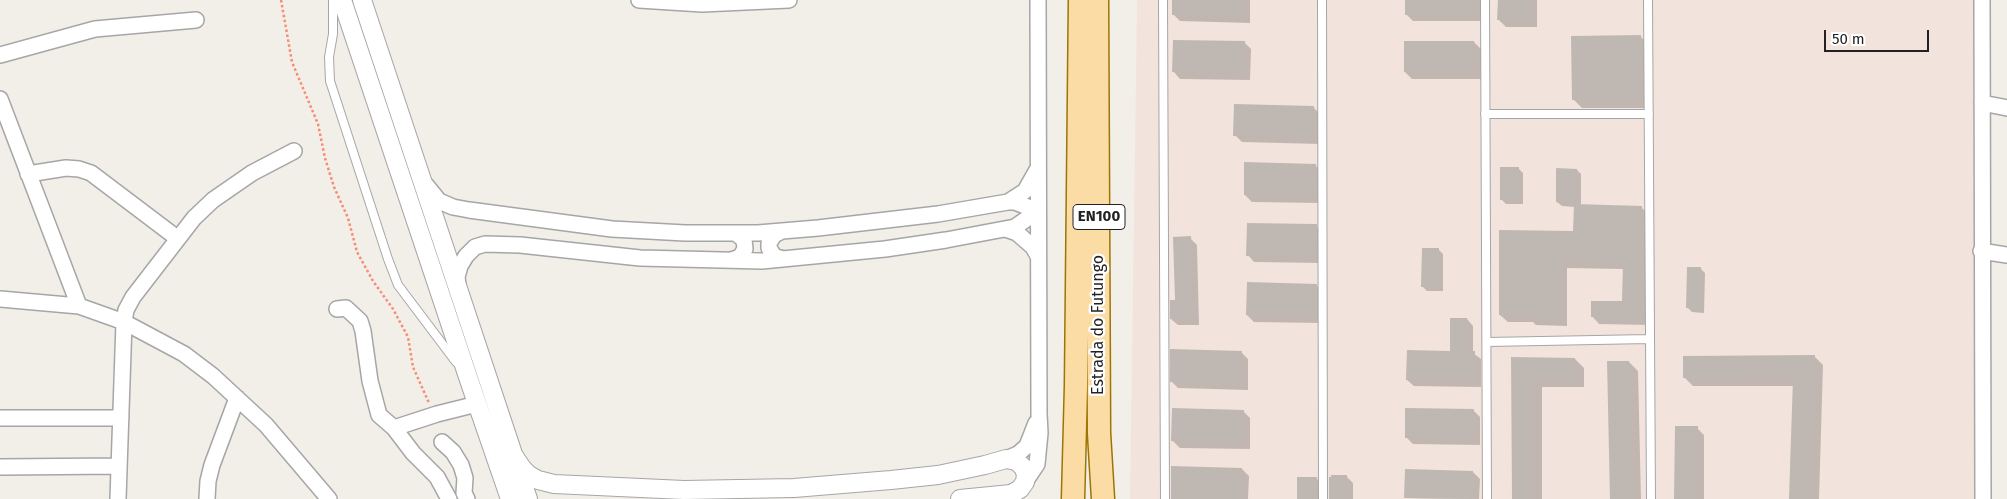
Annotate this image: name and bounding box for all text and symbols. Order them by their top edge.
scale bar [1827,20,1932,52]
text: 50 m [1832,30,1865,48]
road number: EN100 [1073,204,1125,230]
street label: Estrada do Futungo [1089,255,1109,395]

